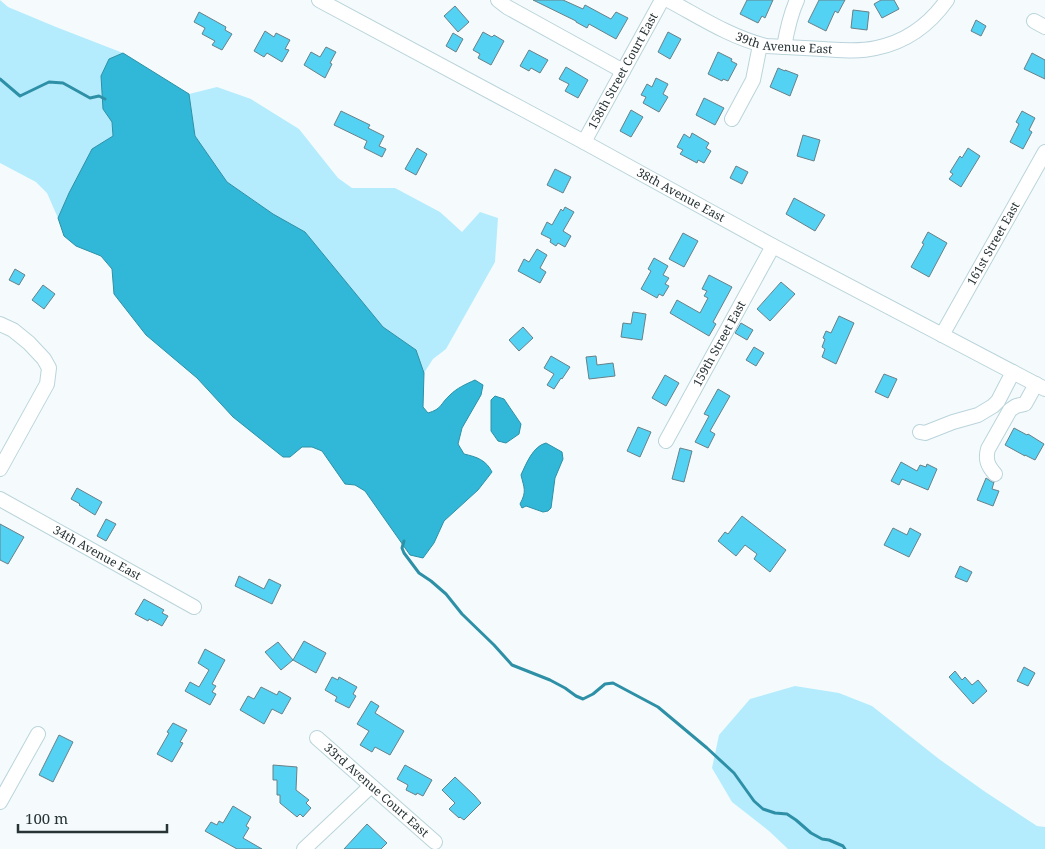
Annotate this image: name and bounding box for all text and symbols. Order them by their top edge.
street label: 158th Street Court East [584,9,661,132]
street label: 39th Avenue East [733,27,833,58]
street label: 38th Avenue East [634,164,728,226]
street label: 161st Street East [963,198,1023,288]
street label: 159th Street East [688,297,749,389]
street label: 34th Avenue East [50,521,144,584]
street label: 33rd Avenue Court East [321,739,433,841]
scale bar [18,802,166,834]
text: 100 m [25,808,68,828]

